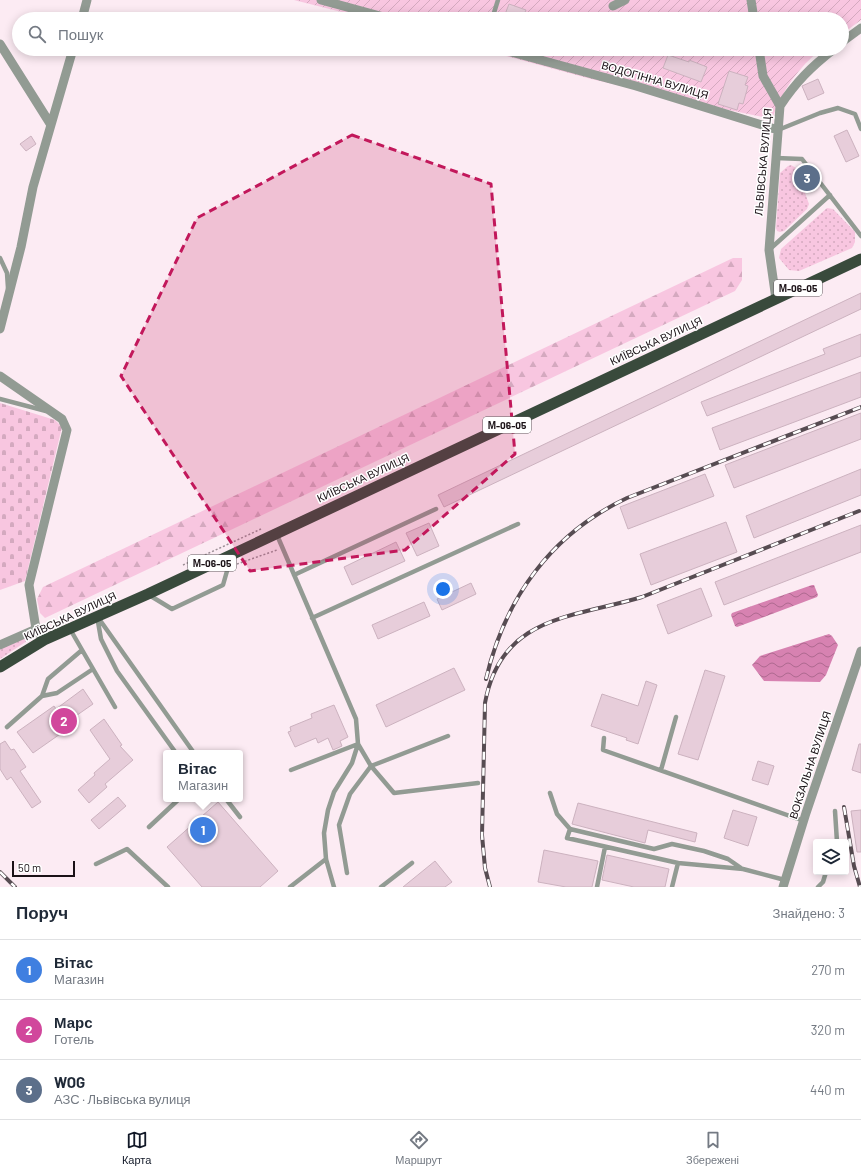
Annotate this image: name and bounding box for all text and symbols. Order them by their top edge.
search box [12,12,849,56]
icon: search [26,23,48,45]
text: Пошук [58,25,103,43]
street label: ВОДОГІННА ВУЛИЦЯ [600,58,710,101]
street label: ЛЬВІВСЬКА ВУЛИЦЯ [751,108,774,216]
pin: 3 [794,163,820,193]
road number: М-06-05 [774,280,822,296]
street label: КИЇВСЬКА ВУЛИЦЯ [608,313,704,368]
road number: М-06-05 [483,417,531,433]
street label: КИЇВСЬКА ВУЛИЦЯ [315,450,411,505]
road number: М-06-05 [188,555,236,571]
your location [433,579,453,599]
street label: КИЇВСЬКА ВУЛИЦЯ [22,588,118,643]
pin: 2 [51,706,77,736]
street label: ВОКЗАЛЬНА ВУЛИЦЯ [786,709,833,820]
popup [163,750,243,802]
text: Вітас [178,759,217,777]
text: Магазин [178,777,228,793]
pin: 1 [190,815,216,845]
map controls [813,839,849,875]
button: layers [813,839,849,875]
scale bar [12,859,75,878]
text: 50 m [18,861,41,874]
text: Поруч [16,902,68,922]
text: Знайдено: 3 [773,905,845,921]
text: Вітас [54,953,93,971]
text: 1 [27,962,31,978]
text: 270 m [811,962,845,978]
text: Магазин [54,971,104,987]
text: Марс [54,1013,93,1031]
text: 2 [25,1022,33,1038]
text: 320 m [811,1022,845,1038]
text: Готель [54,1031,94,1047]
text: WOG [54,1073,85,1091]
text: 3 [25,1082,33,1098]
text: 440 m [810,1082,845,1098]
text: АЗС · Львівська вулиця [54,1091,191,1107]
tab: Карта [122,1129,151,1166]
tab: Маршрут [395,1129,442,1166]
tab: Збережені [686,1129,739,1166]

